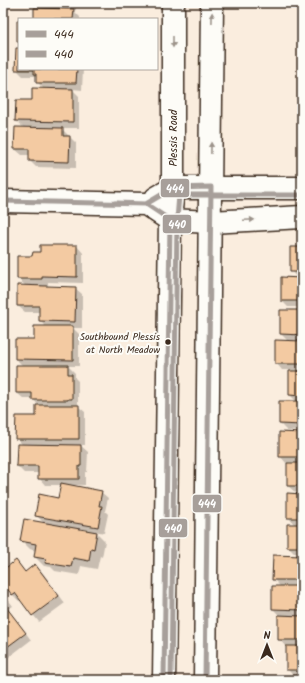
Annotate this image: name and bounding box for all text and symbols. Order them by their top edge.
one-way arrow [209,11,215,24]
legend [18,18,158,70]
text: 444 [54,25,74,44]
one-way arrow [170,36,176,49]
text: 440 [54,45,73,64]
street label: Plessis Road [165,109,183,166]
one-way arrow [208,141,214,154]
line badge: 444 [160,178,190,198]
text: 444 [166,180,184,198]
line badge: 440 [162,214,192,234]
text: 440 [168,216,186,234]
one-way arrow [243,217,256,223]
place label: Southbound Plessis at North Meadow [80,329,161,358]
marker: Southbound Plessis at North Meadow [163,337,173,347]
line badge: 444 [192,494,222,513]
text: 444 [198,495,216,513]
line badge: 440 [158,518,188,538]
text: 440 [164,520,182,538]
north arrow [247,625,287,665]
text: N [264,627,271,645]

